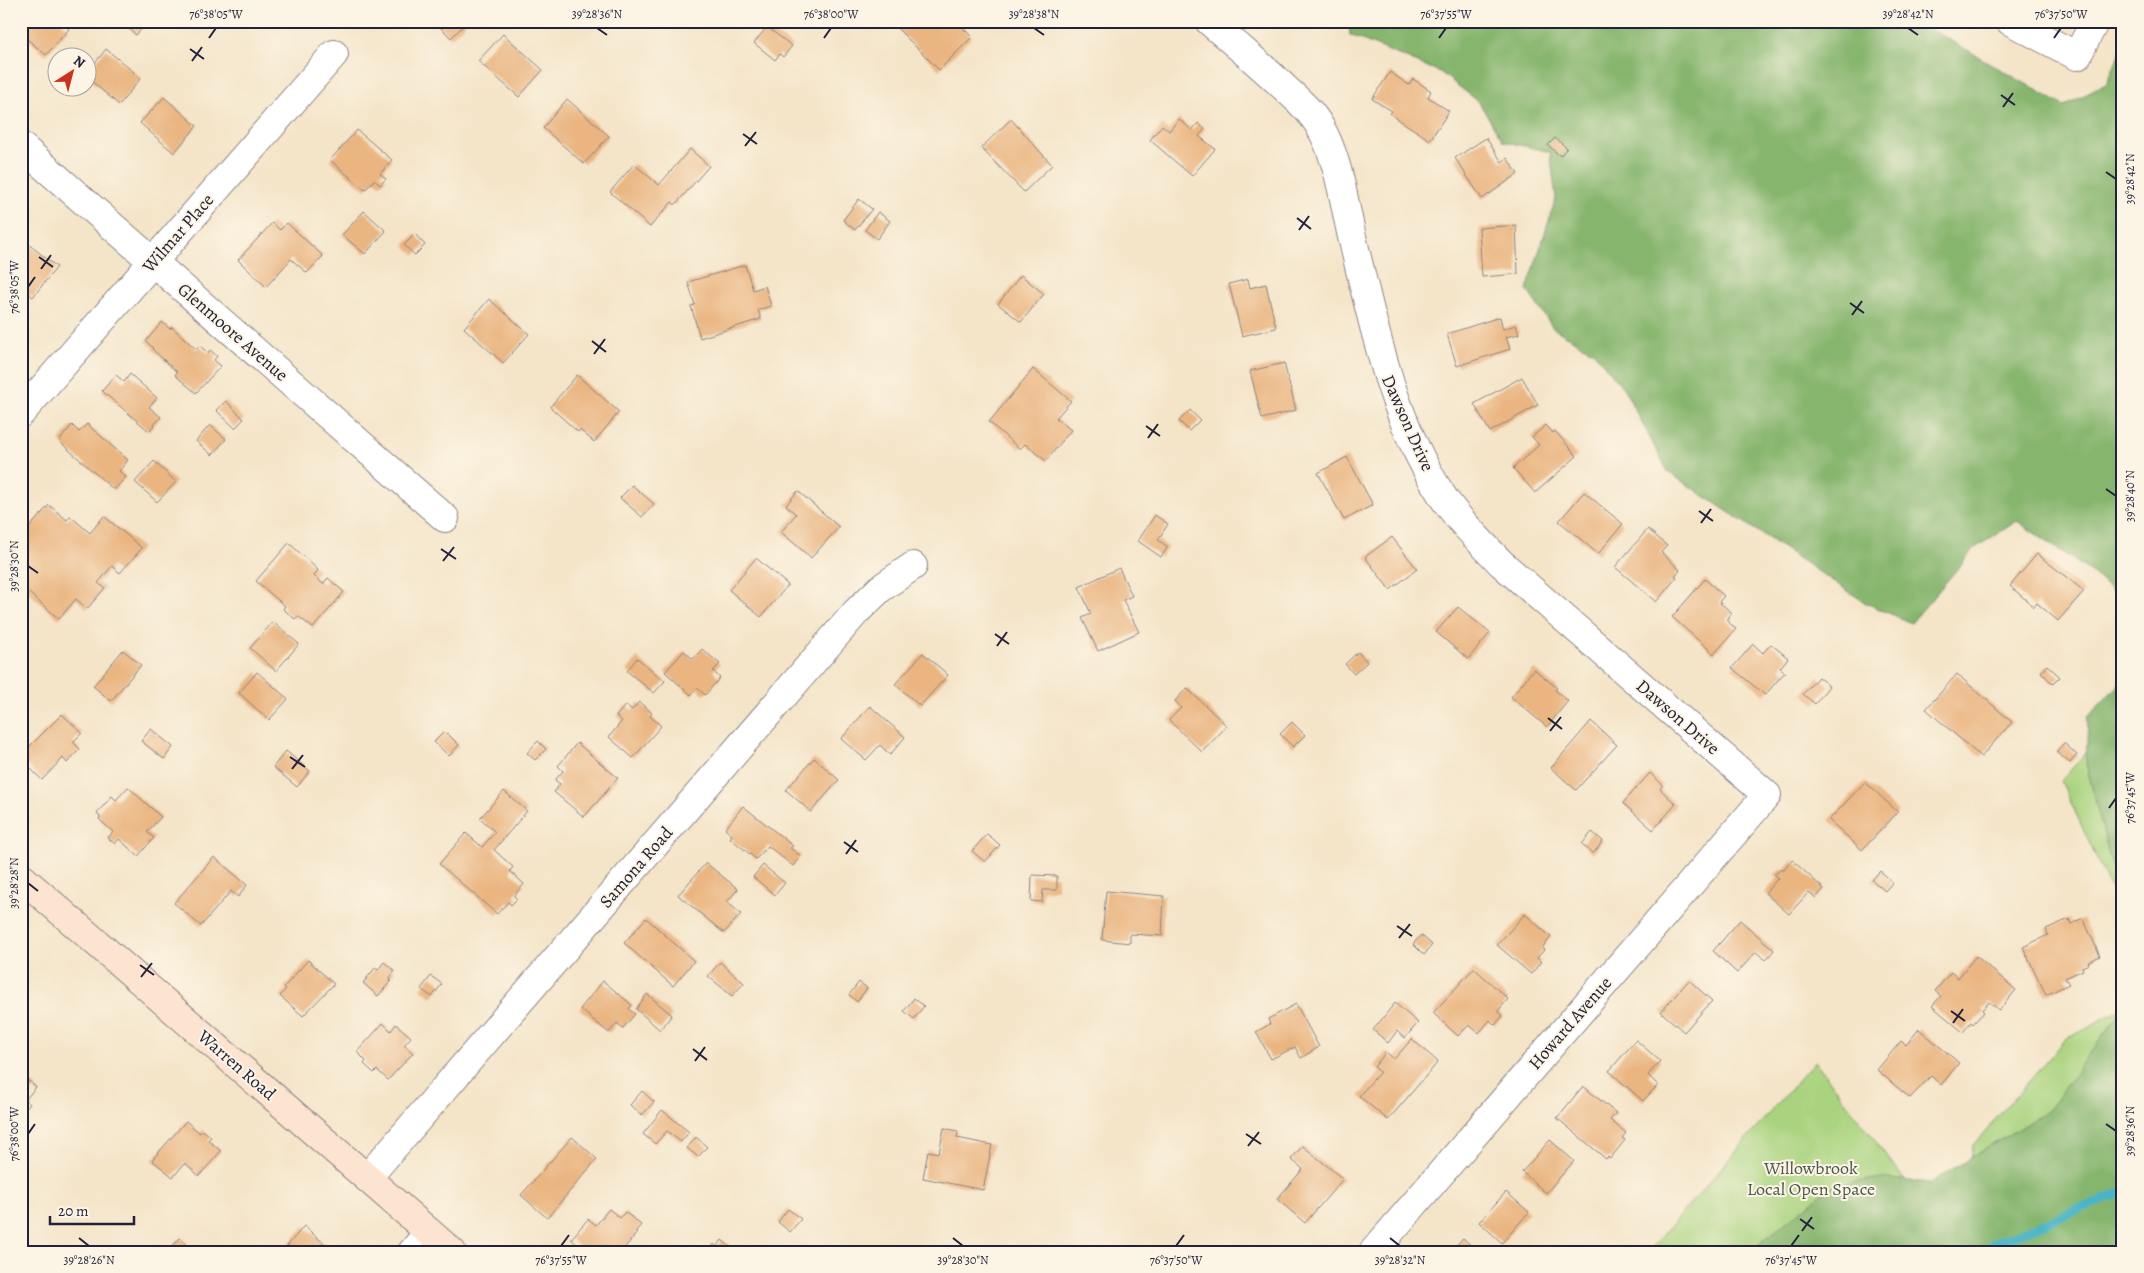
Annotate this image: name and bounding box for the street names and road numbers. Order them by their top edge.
street label: Wilmar Place [136,188,219,278]
street label: Glenmoore Avenue [173,277,293,387]
street label: Dawson Drive [1376,371,1440,475]
street label: Dawson Drive [1631,674,1725,760]
street label: Samona Road [594,821,678,913]
street label: Howard Avenue [1523,971,1617,1075]
street label: Warren Road [192,1024,281,1106]

